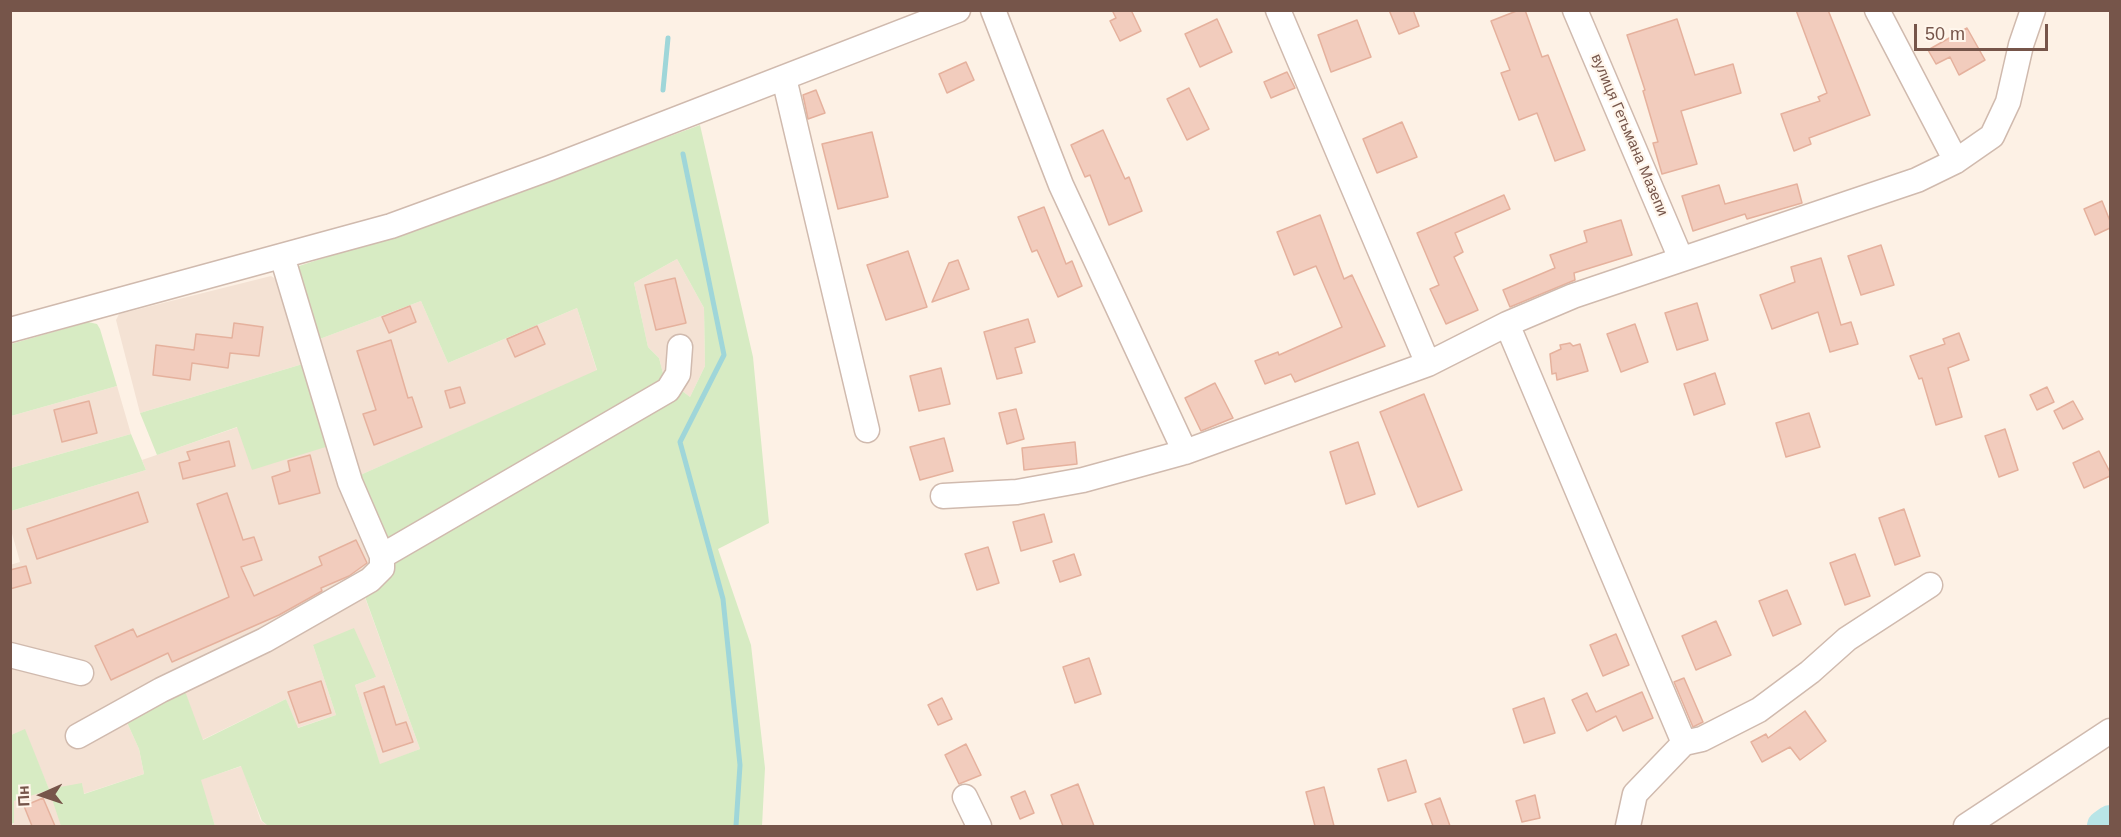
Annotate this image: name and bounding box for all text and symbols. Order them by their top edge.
scale bar [1917,12,2050,50]
text: 50 m [1925,24,1965,44]
street label: вулиця Гетьмана Мазепи [1587,51,1671,219]
north arrow [12,765,72,825]
text: Пн [14,785,33,807]

